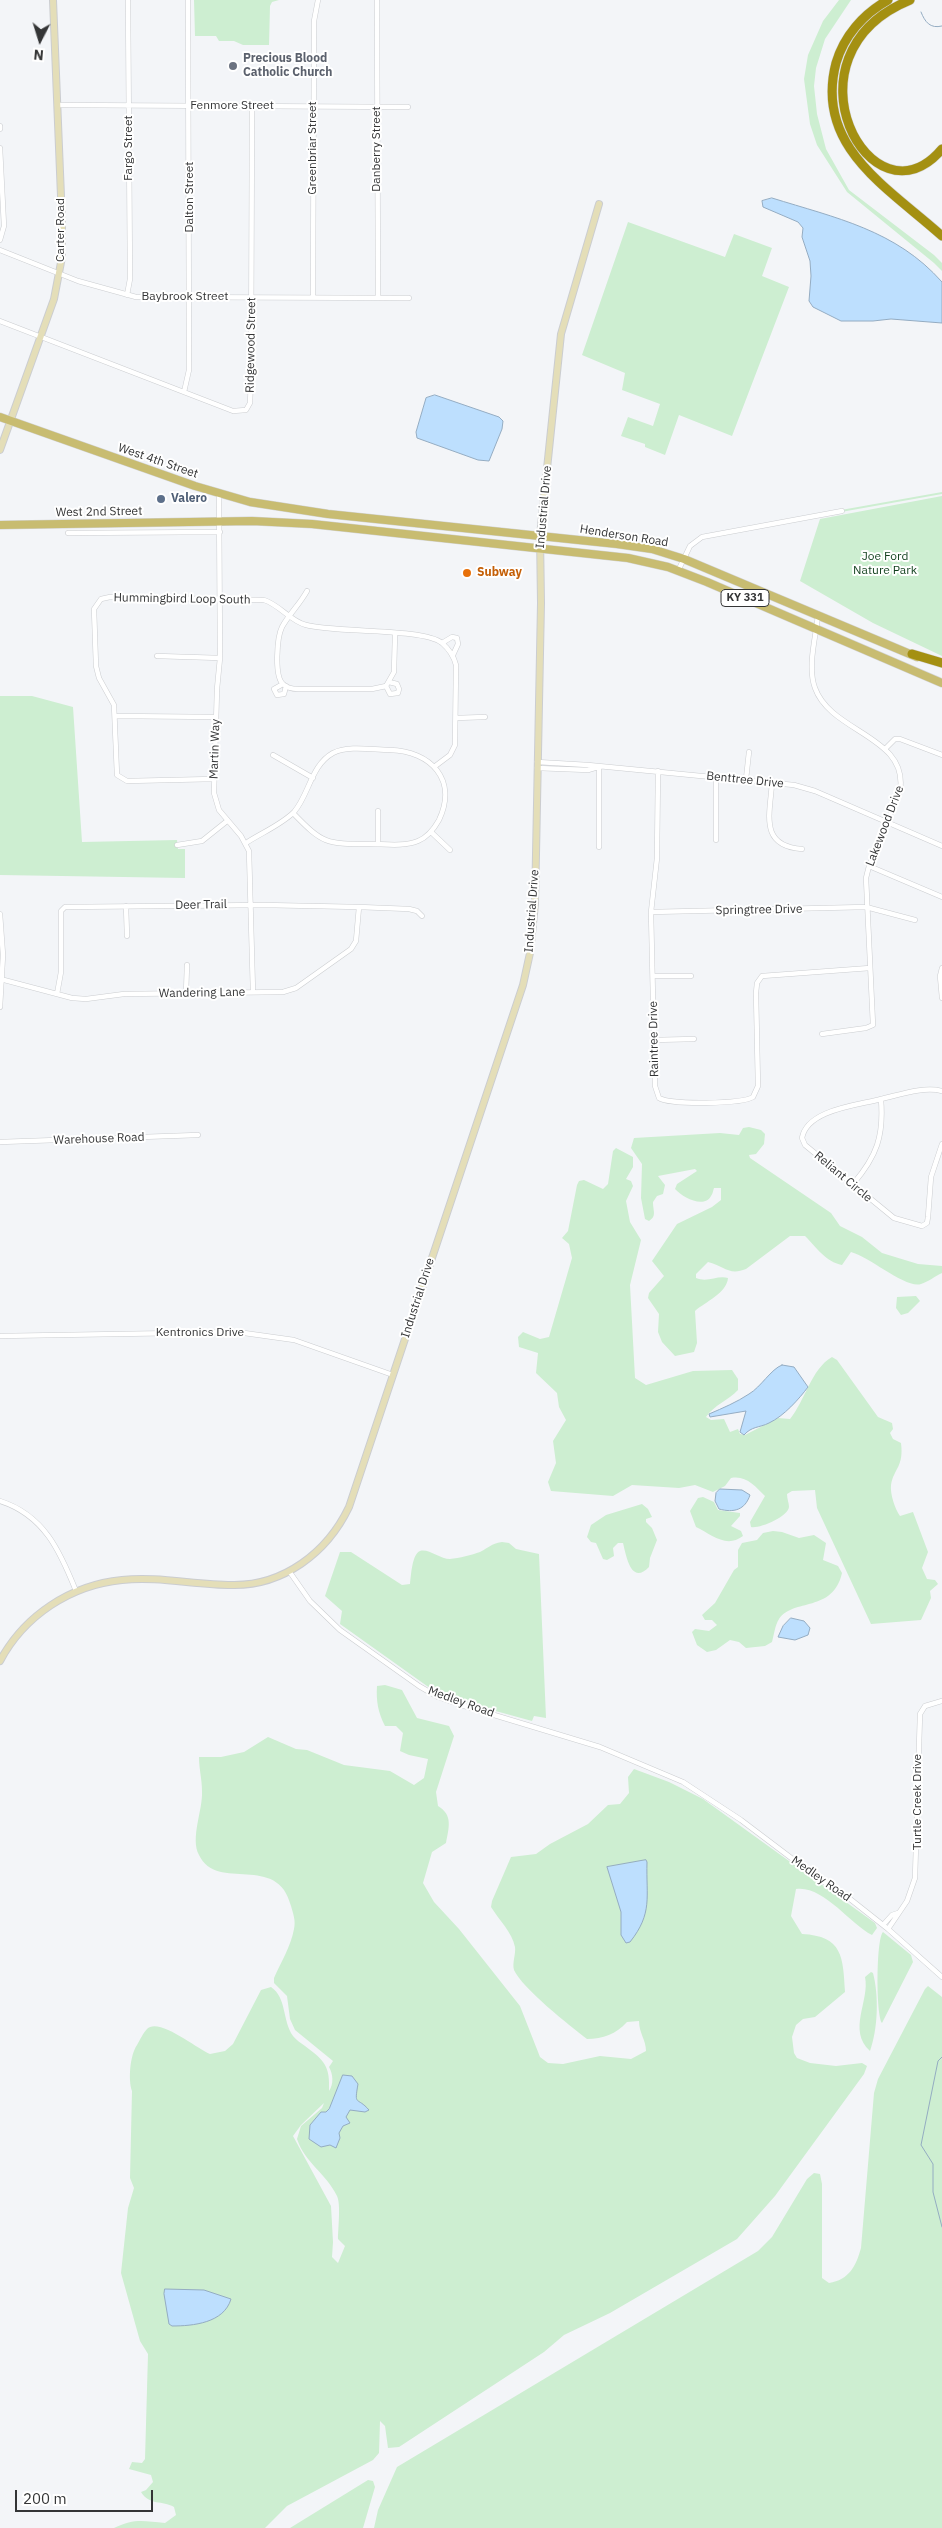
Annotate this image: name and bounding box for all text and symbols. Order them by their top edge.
north arrow [15,15,65,65]
text: N [33,46,45,64]
place label: Precious Blood Catholic Church [243,52,332,80]
marker: Precious Blood Catholic Church [227,60,239,72]
street label: Fenmore Street [190,99,274,113]
street label: Greenbriar Street [306,101,320,195]
street label: Danberry Street [370,106,384,192]
street label: Fargo Street [122,115,136,181]
street label: Dalton Street [183,161,197,233]
street label: Carter Road [54,198,68,262]
street label: Baybrook Street [142,290,228,304]
street label: Ridgewood Street [243,297,259,393]
street label: West 4th Street [116,441,200,481]
street label: Industrial Drive [533,465,555,549]
place label: Valero [171,492,207,506]
marker: Valero [155,493,167,505]
street label: West 2nd Street [56,504,142,520]
street label: Henderson Road [579,522,669,550]
park label: Joe Ford Nature Park [853,550,917,578]
place label: Subway [477,566,522,580]
marker: Subway [461,567,473,579]
road number: KY 331 [721,590,769,606]
street label: Hummingbird Loop South [113,591,251,607]
street label: Martin Way [207,719,223,779]
street label: Benttree Drive [706,769,784,791]
street label: Lakewood Drive [863,784,907,868]
street label: Industrial Drive [522,869,542,953]
street label: Deer Trail [175,897,227,913]
street label: Springtree Drive [715,902,803,918]
street label: Wandering Lane [159,985,245,1001]
street label: Raintree Drive [646,1001,662,1077]
street label: Warehouse Road [53,1130,145,1148]
street label: Reliant Circle [811,1149,875,1205]
street label: Industrial Drive [398,1256,438,1340]
street label: Kentronics Drive [156,1326,244,1340]
street label: Medley Road [426,1683,496,1721]
street label: Turtle Creek Drive [911,1754,925,1850]
street label: Medley Road [788,1853,854,1905]
scale bar [18,2480,155,2512]
text: 200 m [23,2489,67,2508]

